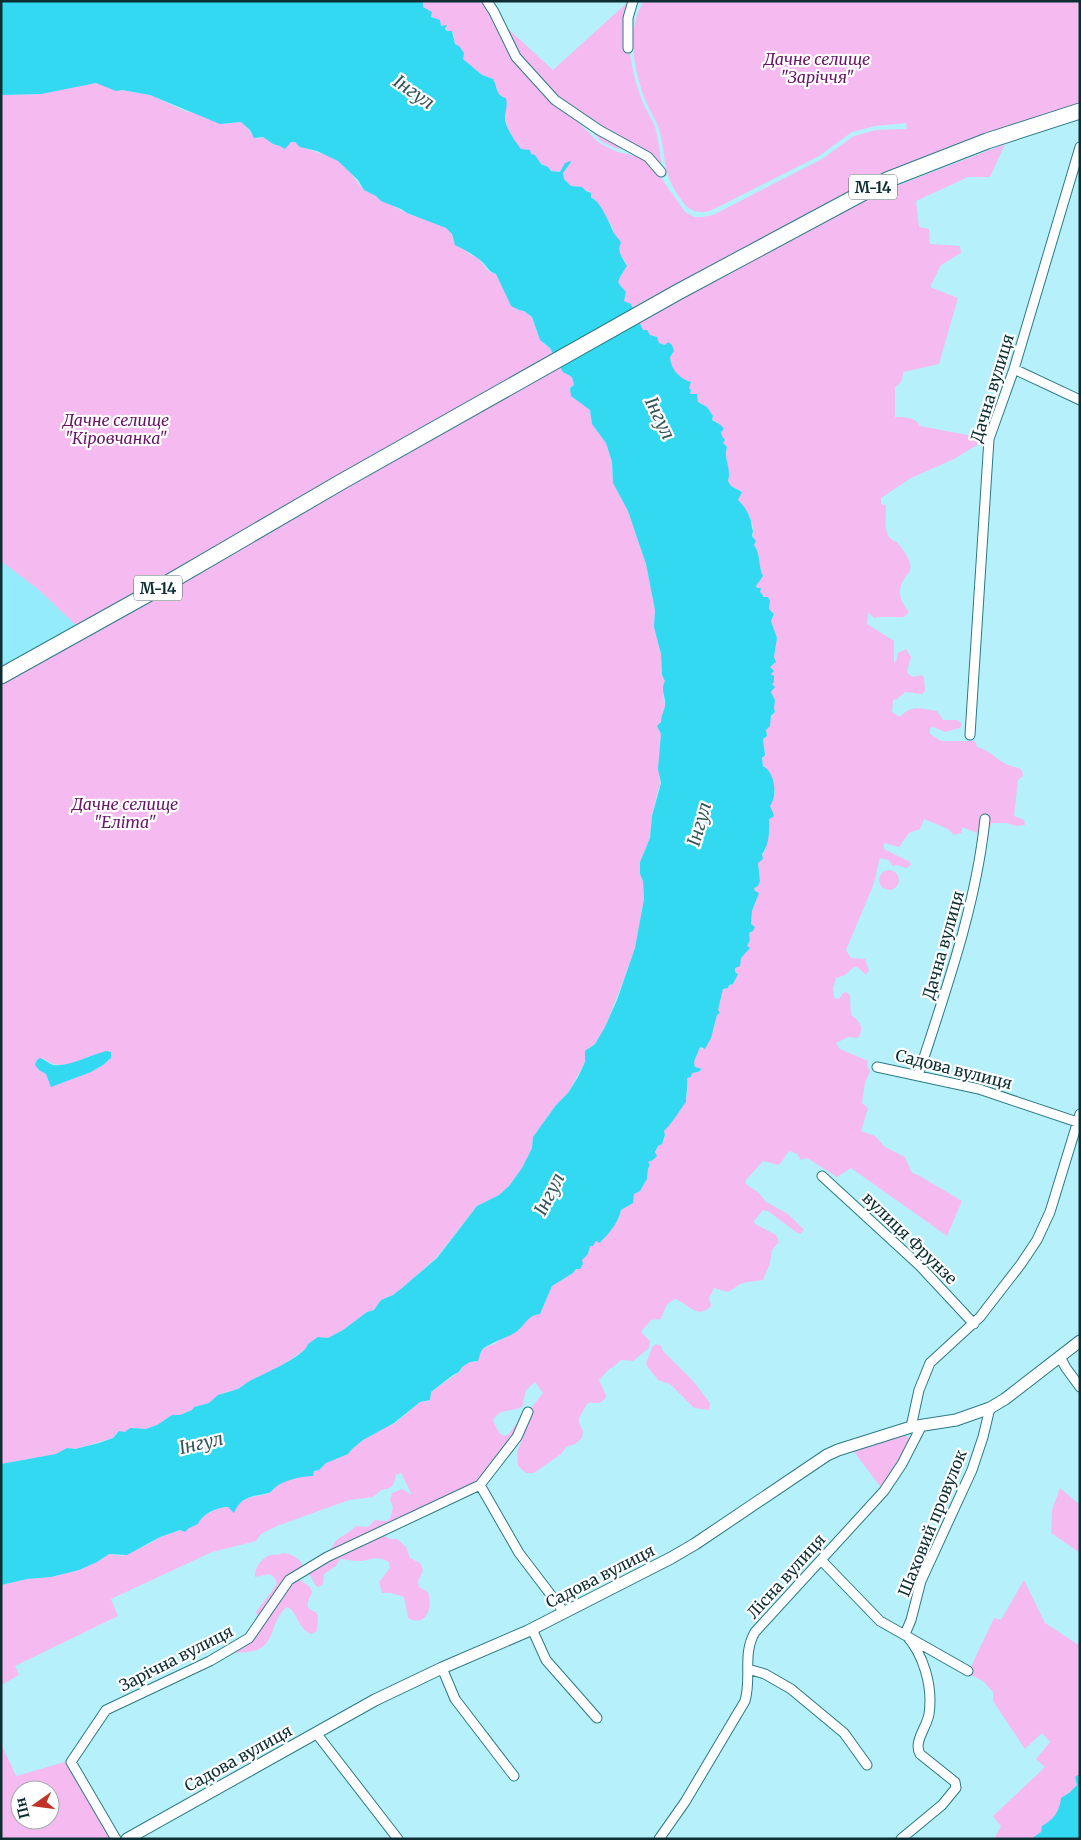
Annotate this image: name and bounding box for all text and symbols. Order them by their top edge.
park label: Дачне селище "Заріччя" [763,49,870,87]
water label: Інгул [389,70,439,114]
road number: М-14 [849,174,897,200]
street label: Дачна вулиця [966,331,1018,445]
water label: Інгул [640,393,680,443]
park label: Дачне селище "Кіровчанка" [62,410,169,448]
road number: М-14 [134,576,182,600]
park label: Дачне селище "Еліта" [71,794,178,832]
water label: Інгул [682,799,716,849]
street label: Дачна вулиця [918,888,968,1002]
street label: Садова вулиця [894,1045,1014,1093]
water label: Інгул [529,1169,569,1219]
street label: вулиця Фрунзе [859,1188,961,1288]
water label: Інгул [177,1427,225,1459]
street label: Шаховий провулок [893,1447,971,1599]
street label: Лісна вулиця [743,1529,829,1623]
street label: Садова вулиця [542,1540,658,1612]
street label: Зарічна вулиця [116,1621,236,1695]
street label: Садова вулиця [181,1720,295,1796]
north arrow [10,1780,60,1830]
text: Пн [11,1796,34,1821]

